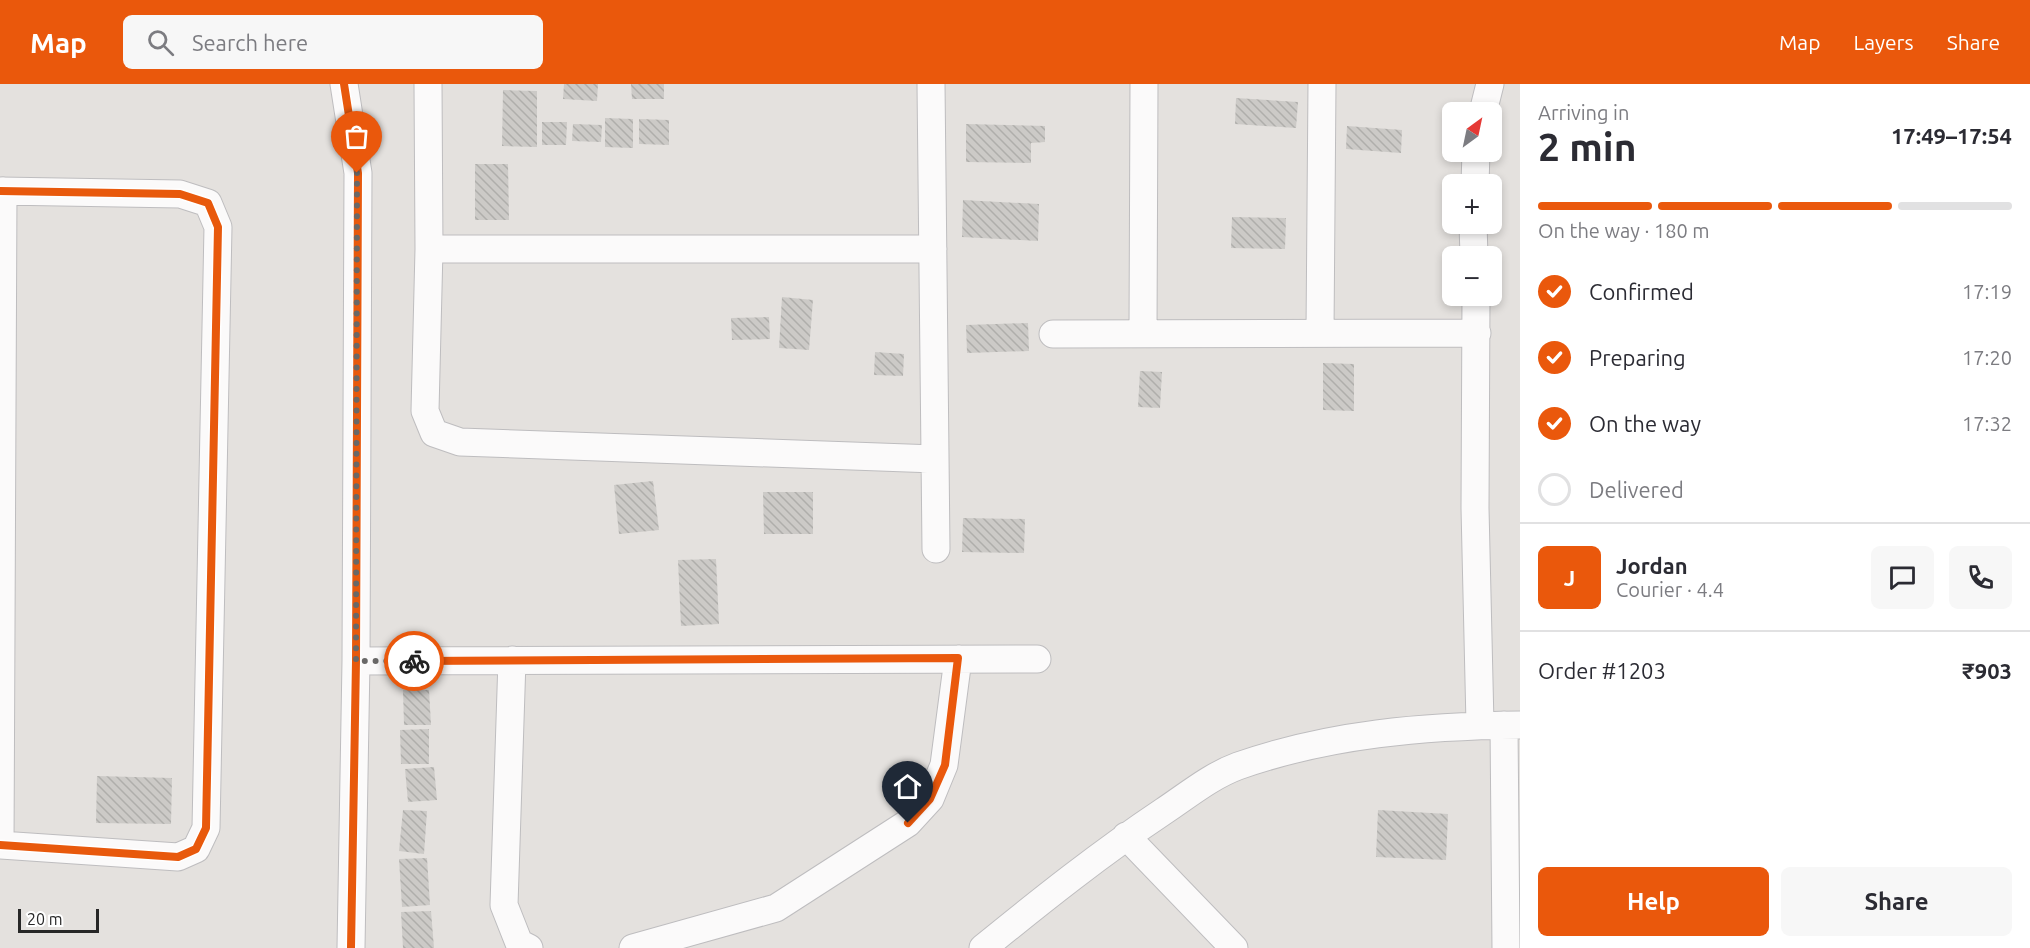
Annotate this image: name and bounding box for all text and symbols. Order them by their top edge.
search box [123,15,543,69]
icon: search [144,26,177,59]
text: Map [30,27,87,58]
text: Search here [192,30,308,55]
text: Map [1779,30,1820,54]
text: Layers [1853,30,1914,54]
text: Share [1947,30,2000,54]
text: Arriving in [1538,101,1629,124]
north arrow [1442,102,1502,162]
map controls [1442,102,1502,306]
pin [331,111,382,173]
icon: bag [340,120,373,153]
text: 17:49–17:54 [1891,123,2012,148]
text: 2 min [1538,125,1637,168]
button: + [1442,174,1502,234]
text: On the way · 180 m [1538,219,1710,242]
button: − [1442,246,1502,306]
icon: check [1538,275,1571,308]
text: Confirmed [1589,279,1694,304]
text: 17:19 [1962,280,2012,303]
icon: check [1538,341,1571,374]
text: Preparing [1589,345,1686,370]
text: 17:20 [1962,346,2012,369]
icon: check [1538,407,1571,440]
text: On the way [1589,411,1701,436]
text: 17:32 [1962,412,2012,435]
text: Delivered [1589,477,1684,502]
button: chat [1871,546,1934,609]
button: phone [1949,546,2012,609]
text: Jordan [1616,553,1688,578]
text: J [1564,565,1575,590]
text: Courier · 4.4 [1616,578,1724,601]
courier [384,631,444,691]
icon: bike [398,645,431,678]
text: Order #1203 [1538,658,1666,683]
text: ₹903 [1962,658,2012,683]
pin [882,761,933,823]
icon: home [891,770,924,803]
button: Help [1538,867,1769,936]
button: Share [1781,867,2012,936]
scale bar [18,906,99,934]
text: 20 m [27,910,63,928]

